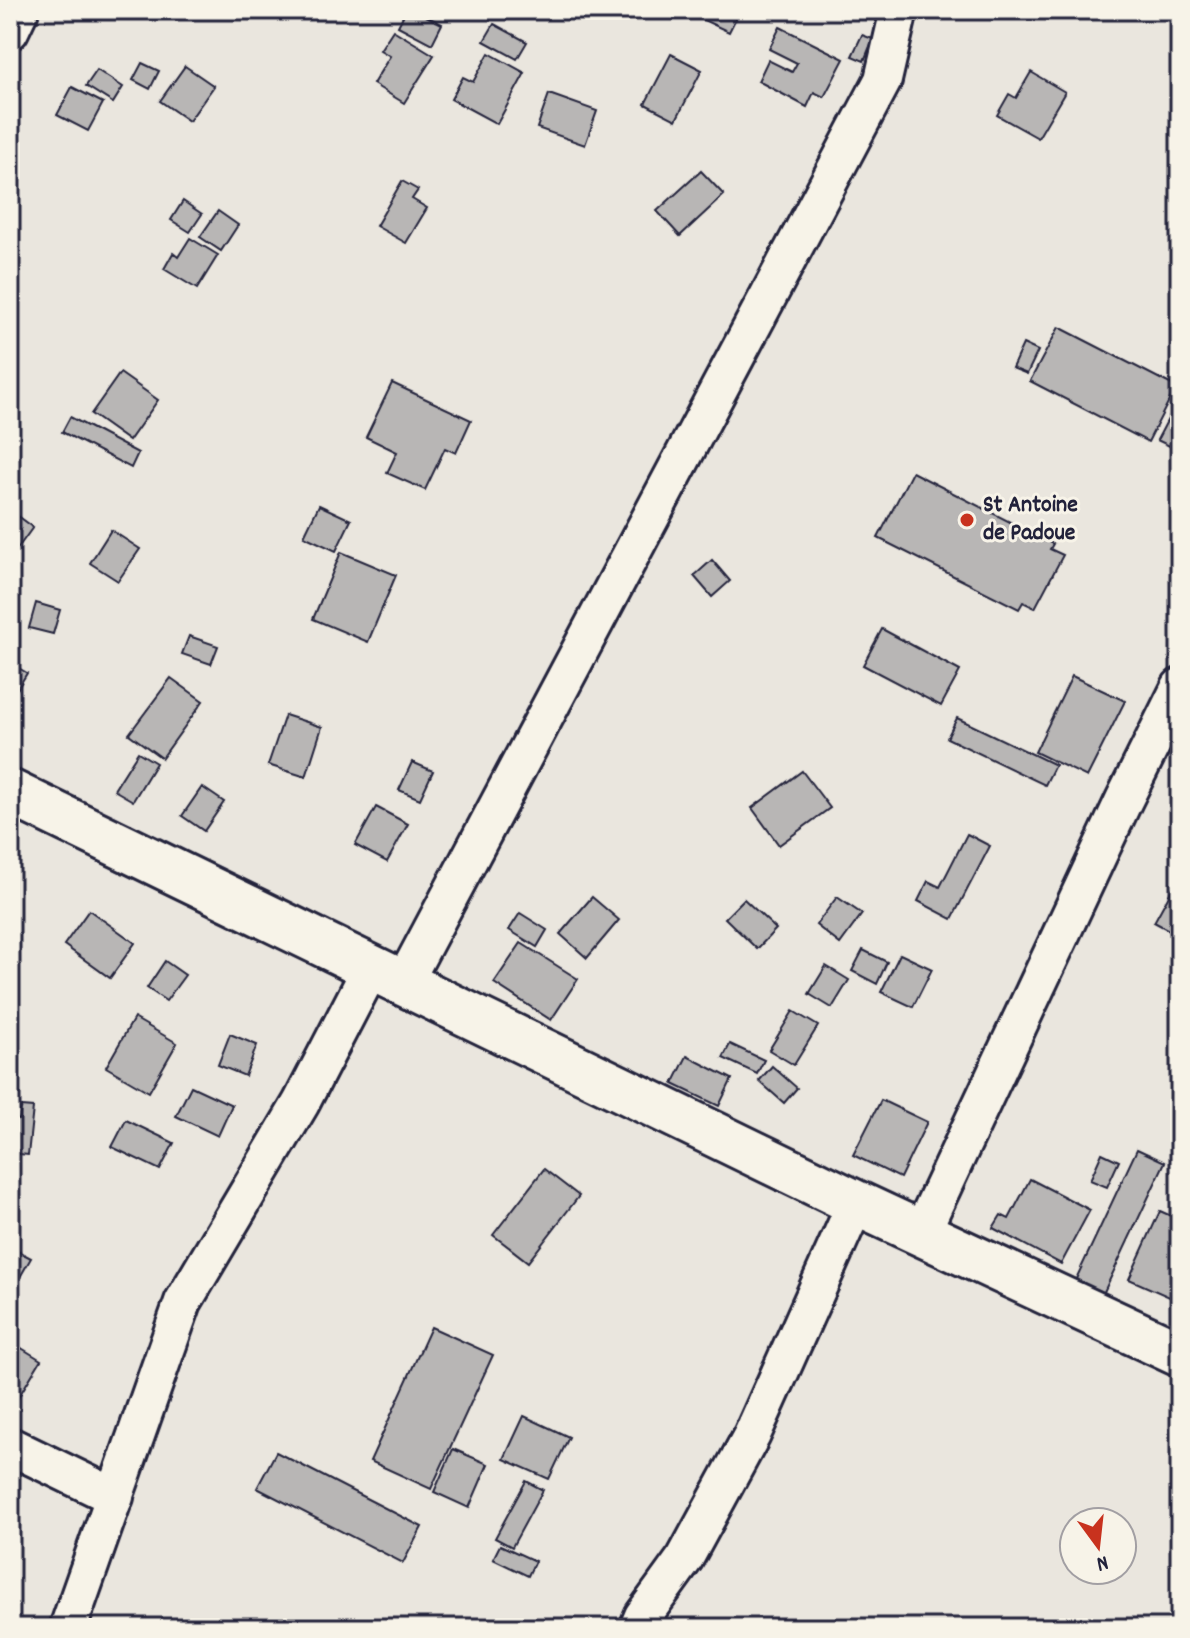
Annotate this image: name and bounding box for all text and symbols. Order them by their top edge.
place label: St Antoine de Padoue [983,489,1078,551]
marker: St Antoine de Padoue [958,511,976,529]
north arrow [1058,1506,1138,1586]
text: N [1093,1546,1112,1578]

